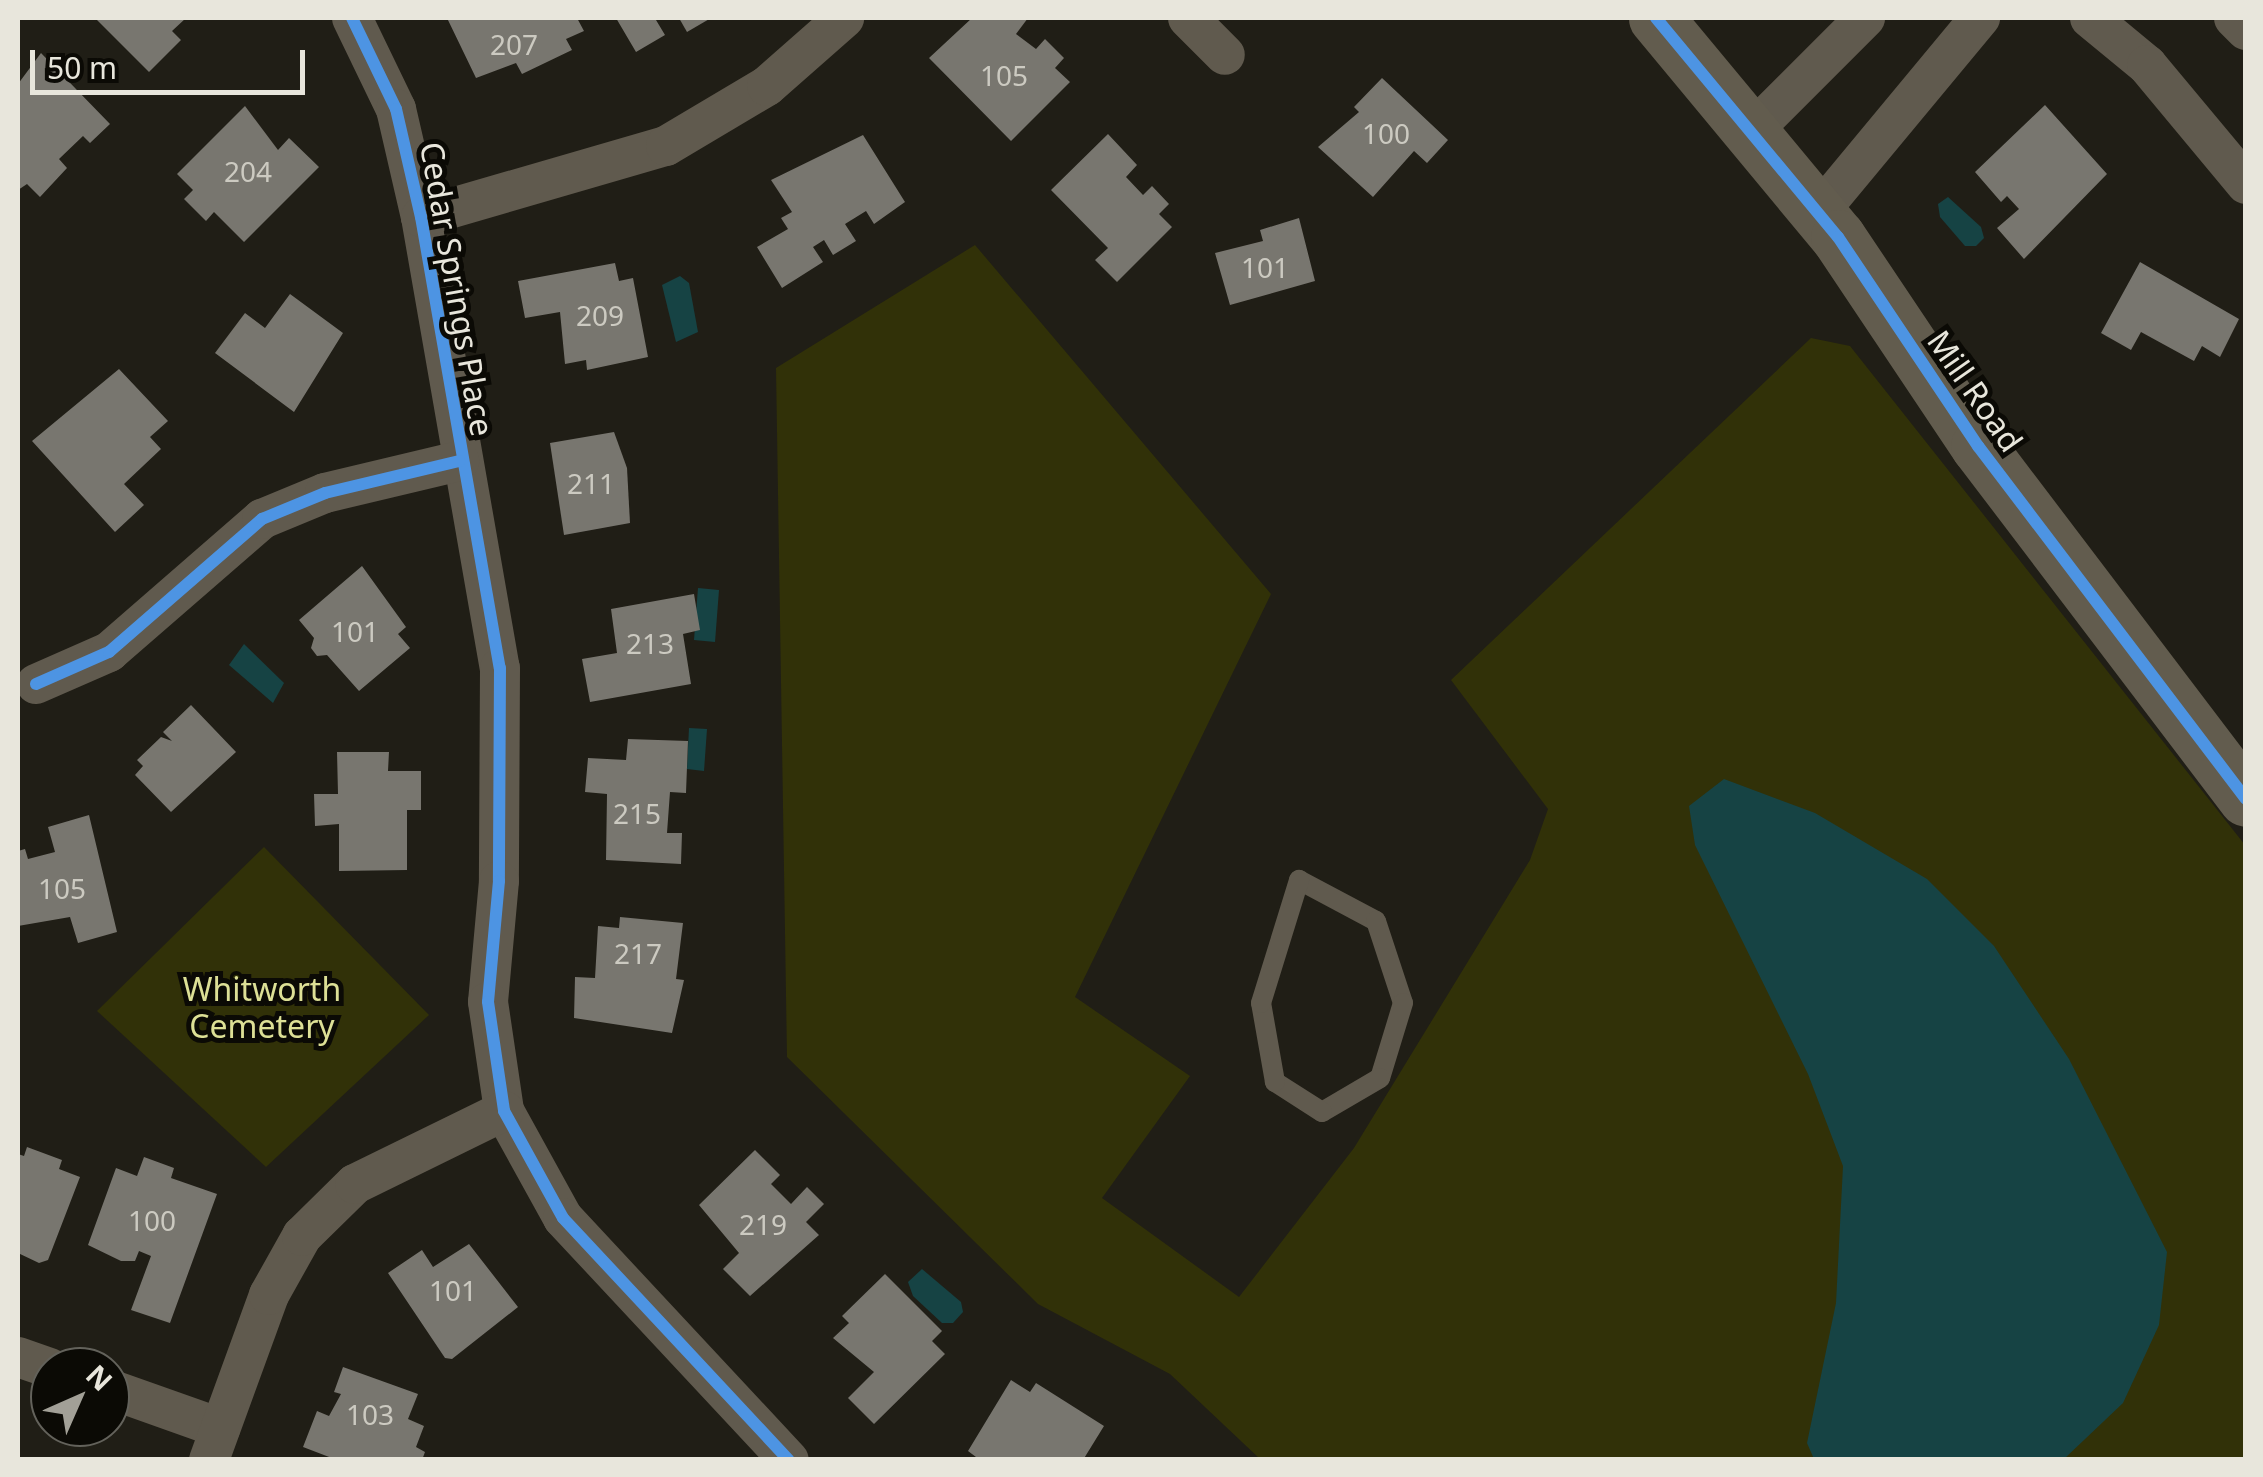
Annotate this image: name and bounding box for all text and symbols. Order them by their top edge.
house number: 207 [490,27,538,61]
scale bar [35,30,310,92]
text: 50 m [47,47,117,88]
house number: 105 [980,58,1028,92]
house number: 100 [1362,116,1410,150]
street label: Cedar Springs Place [412,139,502,439]
house number: 204 [224,154,272,188]
house number: 101 [1241,250,1289,284]
house number: 209 [576,298,624,332]
street label: Mill Road [1919,323,2031,459]
house number: 211 [567,466,615,500]
house number: 101 [331,614,379,648]
house number: 213 [626,626,674,660]
house number: 215 [613,796,661,830]
house number: 105 [38,871,86,905]
house number: 217 [614,936,662,970]
park label: Whitworth Cemetery [183,971,341,1046]
house number: 100 [128,1203,176,1237]
house number: 219 [739,1207,787,1241]
house number: 101 [429,1273,477,1307]
north arrow [30,1347,130,1447]
text: N [78,1356,121,1399]
house number: 103 [346,1397,394,1431]

